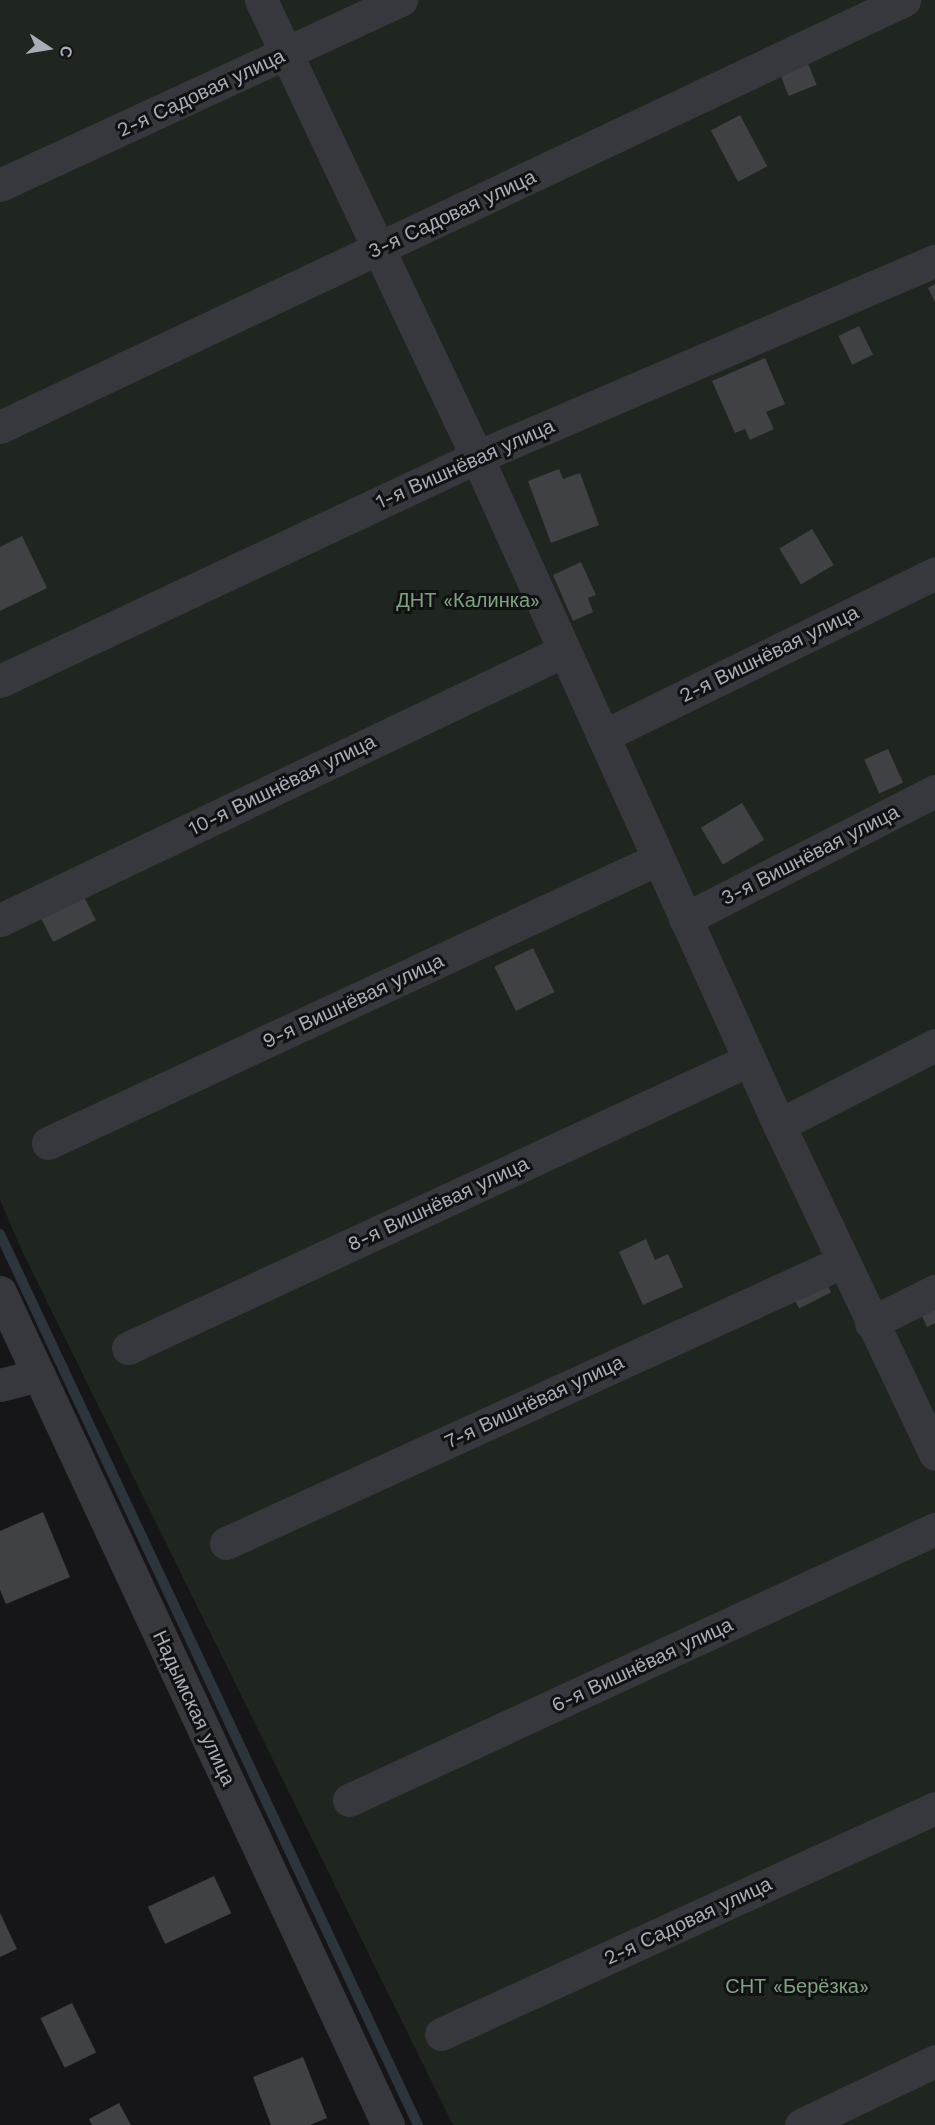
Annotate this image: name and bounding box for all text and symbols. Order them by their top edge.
north arrow [18,18,78,78]
text: С [56,44,77,59]
street label: 2-я Садовая улица [114,44,288,142]
street label: 3-я Садовая улица [364,165,540,263]
street label: 1-я Вишнёвая улица [372,414,558,514]
park label: ДНТ «Калинка» [396,588,540,612]
street label: 2-я Вишнёвая улица [676,600,862,708]
street label: 10-я Вишнёвая улица [185,729,379,841]
street label: 3-я Вишнёвая улица [717,800,903,910]
street label: 9-я Вишнёвая улица [259,948,447,1054]
street label: 8-я Вишнёвая улица [344,1151,532,1257]
street label: 7-я Вишнёвая улица [441,1350,627,1454]
street label: 6-я Вишнёвая улица [548,1613,736,1717]
street label: Надымская улица [148,1627,240,1789]
street label: 2-я Садовая улица [601,1872,775,1970]
park label: СНТ «Берёзка» [725,1974,869,1998]

